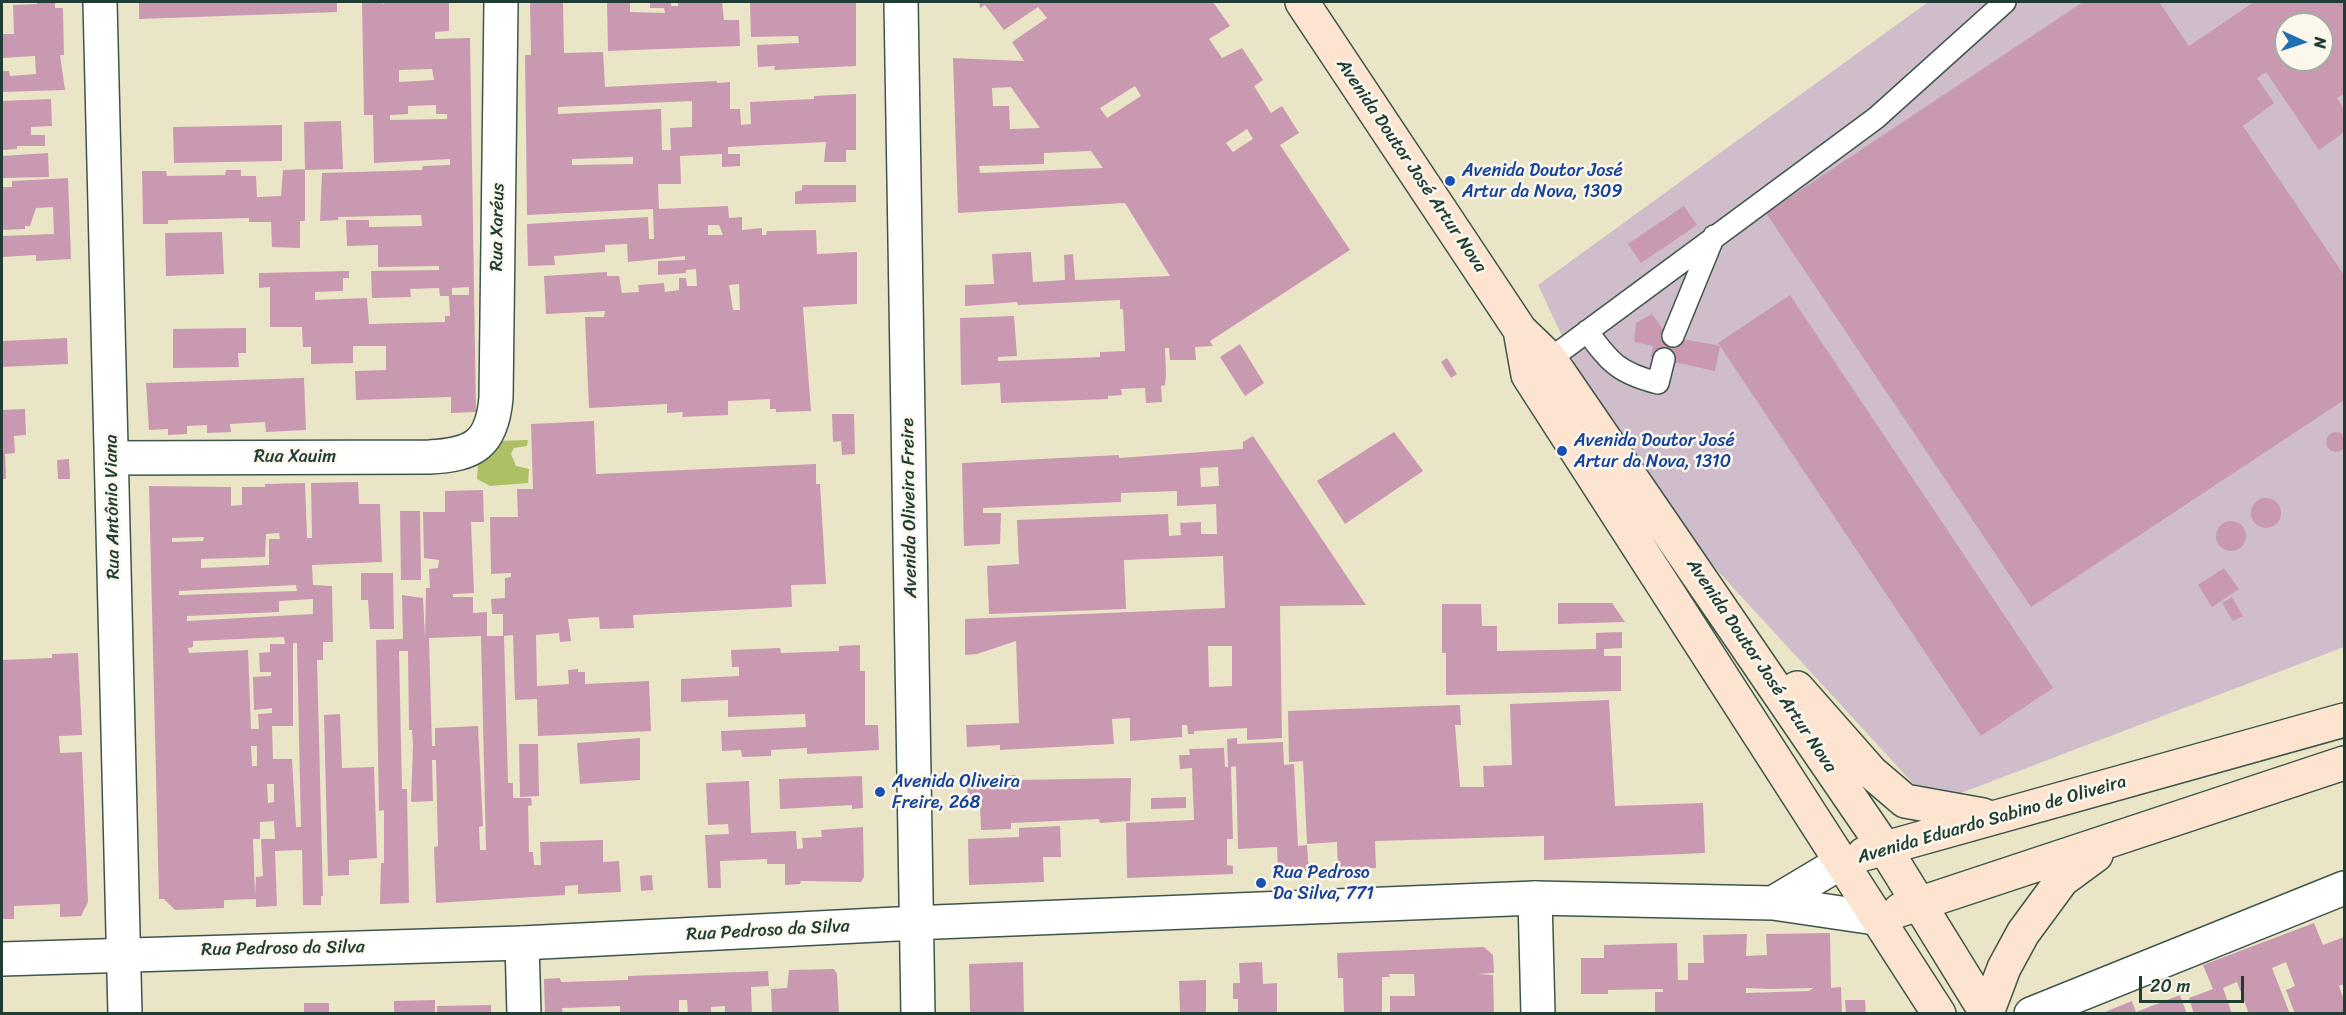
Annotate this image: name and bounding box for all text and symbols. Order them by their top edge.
north arrow [2274,12,2334,72]
text: N [2306,37,2335,49]
street label: Avenida Doutor José Artur Nova [1331,55,1491,277]
place label: Avenida Doutor José Artur da Nova, 1309 [1462,160,1623,202]
marker: Avenida Doutor José Artur da Nova, 1309 [1443,174,1457,188]
street label: Rua Xaréus [486,183,510,271]
street label: Avenida Oliveira Freire [898,418,922,598]
place label: Avenida Doutor José Artur da Nova, 1310 [1574,430,1735,472]
street label: Rua Antônio Viana [101,434,125,580]
marker: Avenida Doutor José Artur da Nova, 1310 [1555,444,1569,458]
street label: Rua Xauim [254,446,336,468]
street label: Avenida Doutor José Artur Nova [1681,555,1841,777]
place label: Avenida Oliveira Freire, 268 [892,771,1020,814]
street label: Avenida Eduardo Sabino de Oliveira [1855,771,2129,869]
marker: Avenida Oliveira Freire, 268 [873,785,887,799]
place label: Rua Pedroso Da Silva, 771 [1273,862,1374,904]
marker: Rua Pedroso Da Silva, 771 [1254,876,1268,890]
street label: Rua Pedroso da Silva [686,916,850,946]
street label: Rua Pedroso da Silva [201,937,365,961]
scale bar [2142,964,2247,1002]
text: 20 m [2150,970,2190,1002]

